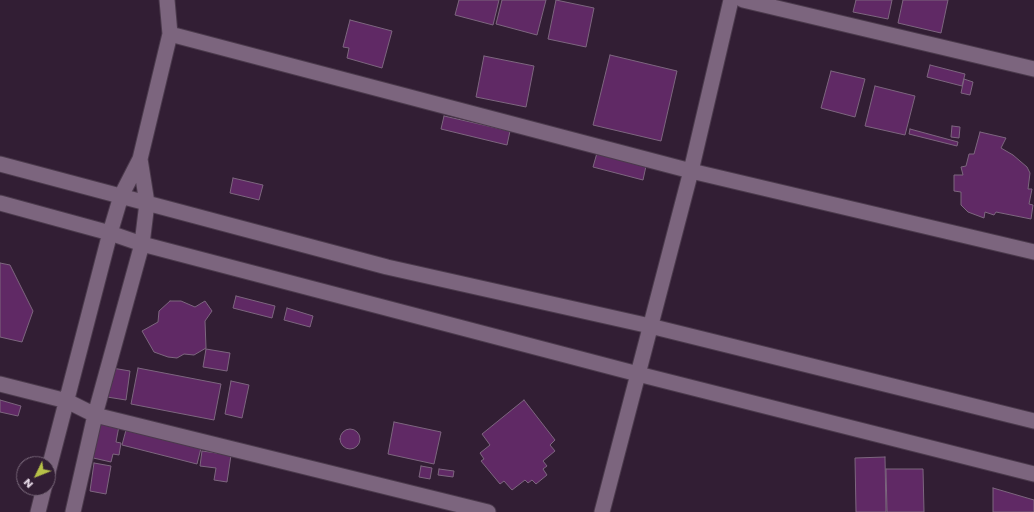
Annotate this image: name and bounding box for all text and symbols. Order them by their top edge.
north arrow [16,456,56,496]
text: N [19,475,37,492]

